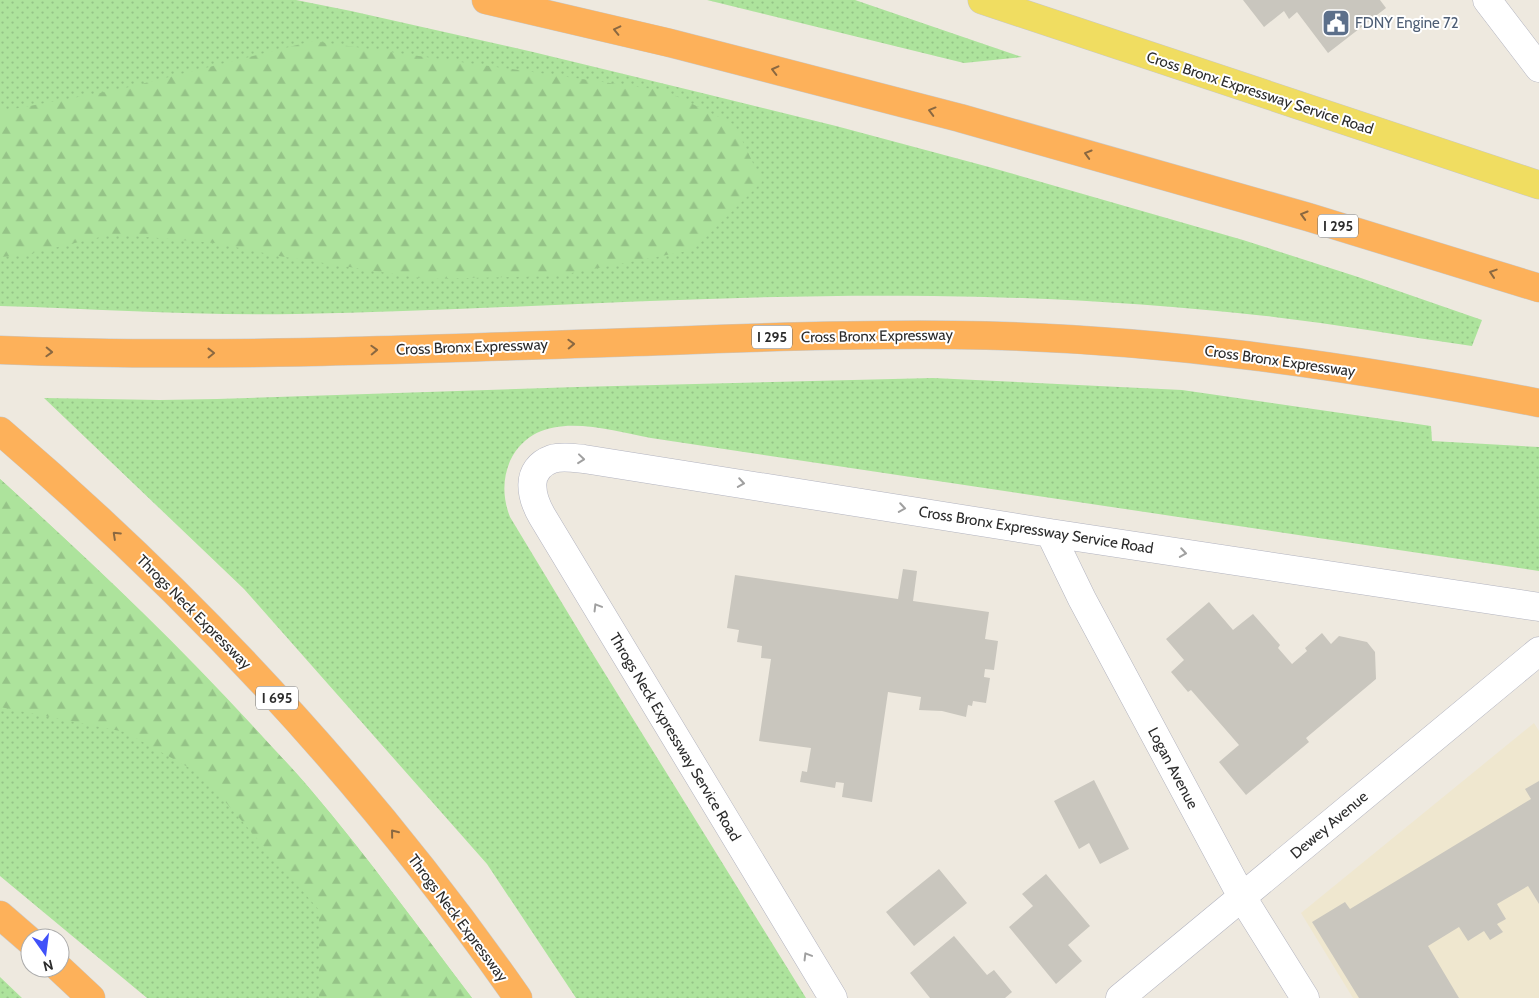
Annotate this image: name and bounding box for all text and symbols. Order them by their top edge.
public building icon: FDNY Engine 72 [1321,8,1351,38]
place label: FDNY Engine 72 [1355,14,1459,32]
one-way arrow [612,25,621,36]
street label: Cross Bronx Expressway Service Road [1144,48,1376,138]
one-way arrow [771,65,779,75]
one-way arrow [928,106,936,116]
one-way arrow [1084,149,1093,160]
one-way arrow [1300,211,1308,221]
road number: I 295 [1318,215,1358,238]
one-way arrow [1489,269,1497,279]
road number: I 295 [752,326,792,348]
street label: Cross Bronx Expressway [801,326,954,346]
street label: Cross Bronx Expressway [396,335,549,359]
one-way arrow [567,338,575,349]
street label: Cross Bronx Expressway [1204,342,1357,381]
one-way arrow [370,345,378,356]
one-way arrow [45,347,53,357]
one-way arrow [207,348,215,359]
one-way arrow [577,453,585,464]
one-way arrow [737,478,746,488]
one-way arrow [898,503,906,513]
street label: Cross Bronx Expressway Service Road [917,503,1155,557]
one-way arrow [113,532,122,541]
one-way arrow [1180,547,1188,558]
street label: Throgs Neck Expressway [133,551,255,673]
one-way arrow [593,604,603,613]
street label: Throgs Neck Expressway Service Road [605,630,745,844]
road number: I 695 [256,686,298,710]
street label: Logan Avenue [1144,724,1202,812]
street label: Dewey Avenue [1287,787,1372,863]
one-way arrow [391,830,399,839]
street label: Throgs Neck Expressway [404,851,512,985]
north arrow [20,928,70,978]
one-way arrow [804,953,814,962]
text: N [41,956,55,976]

